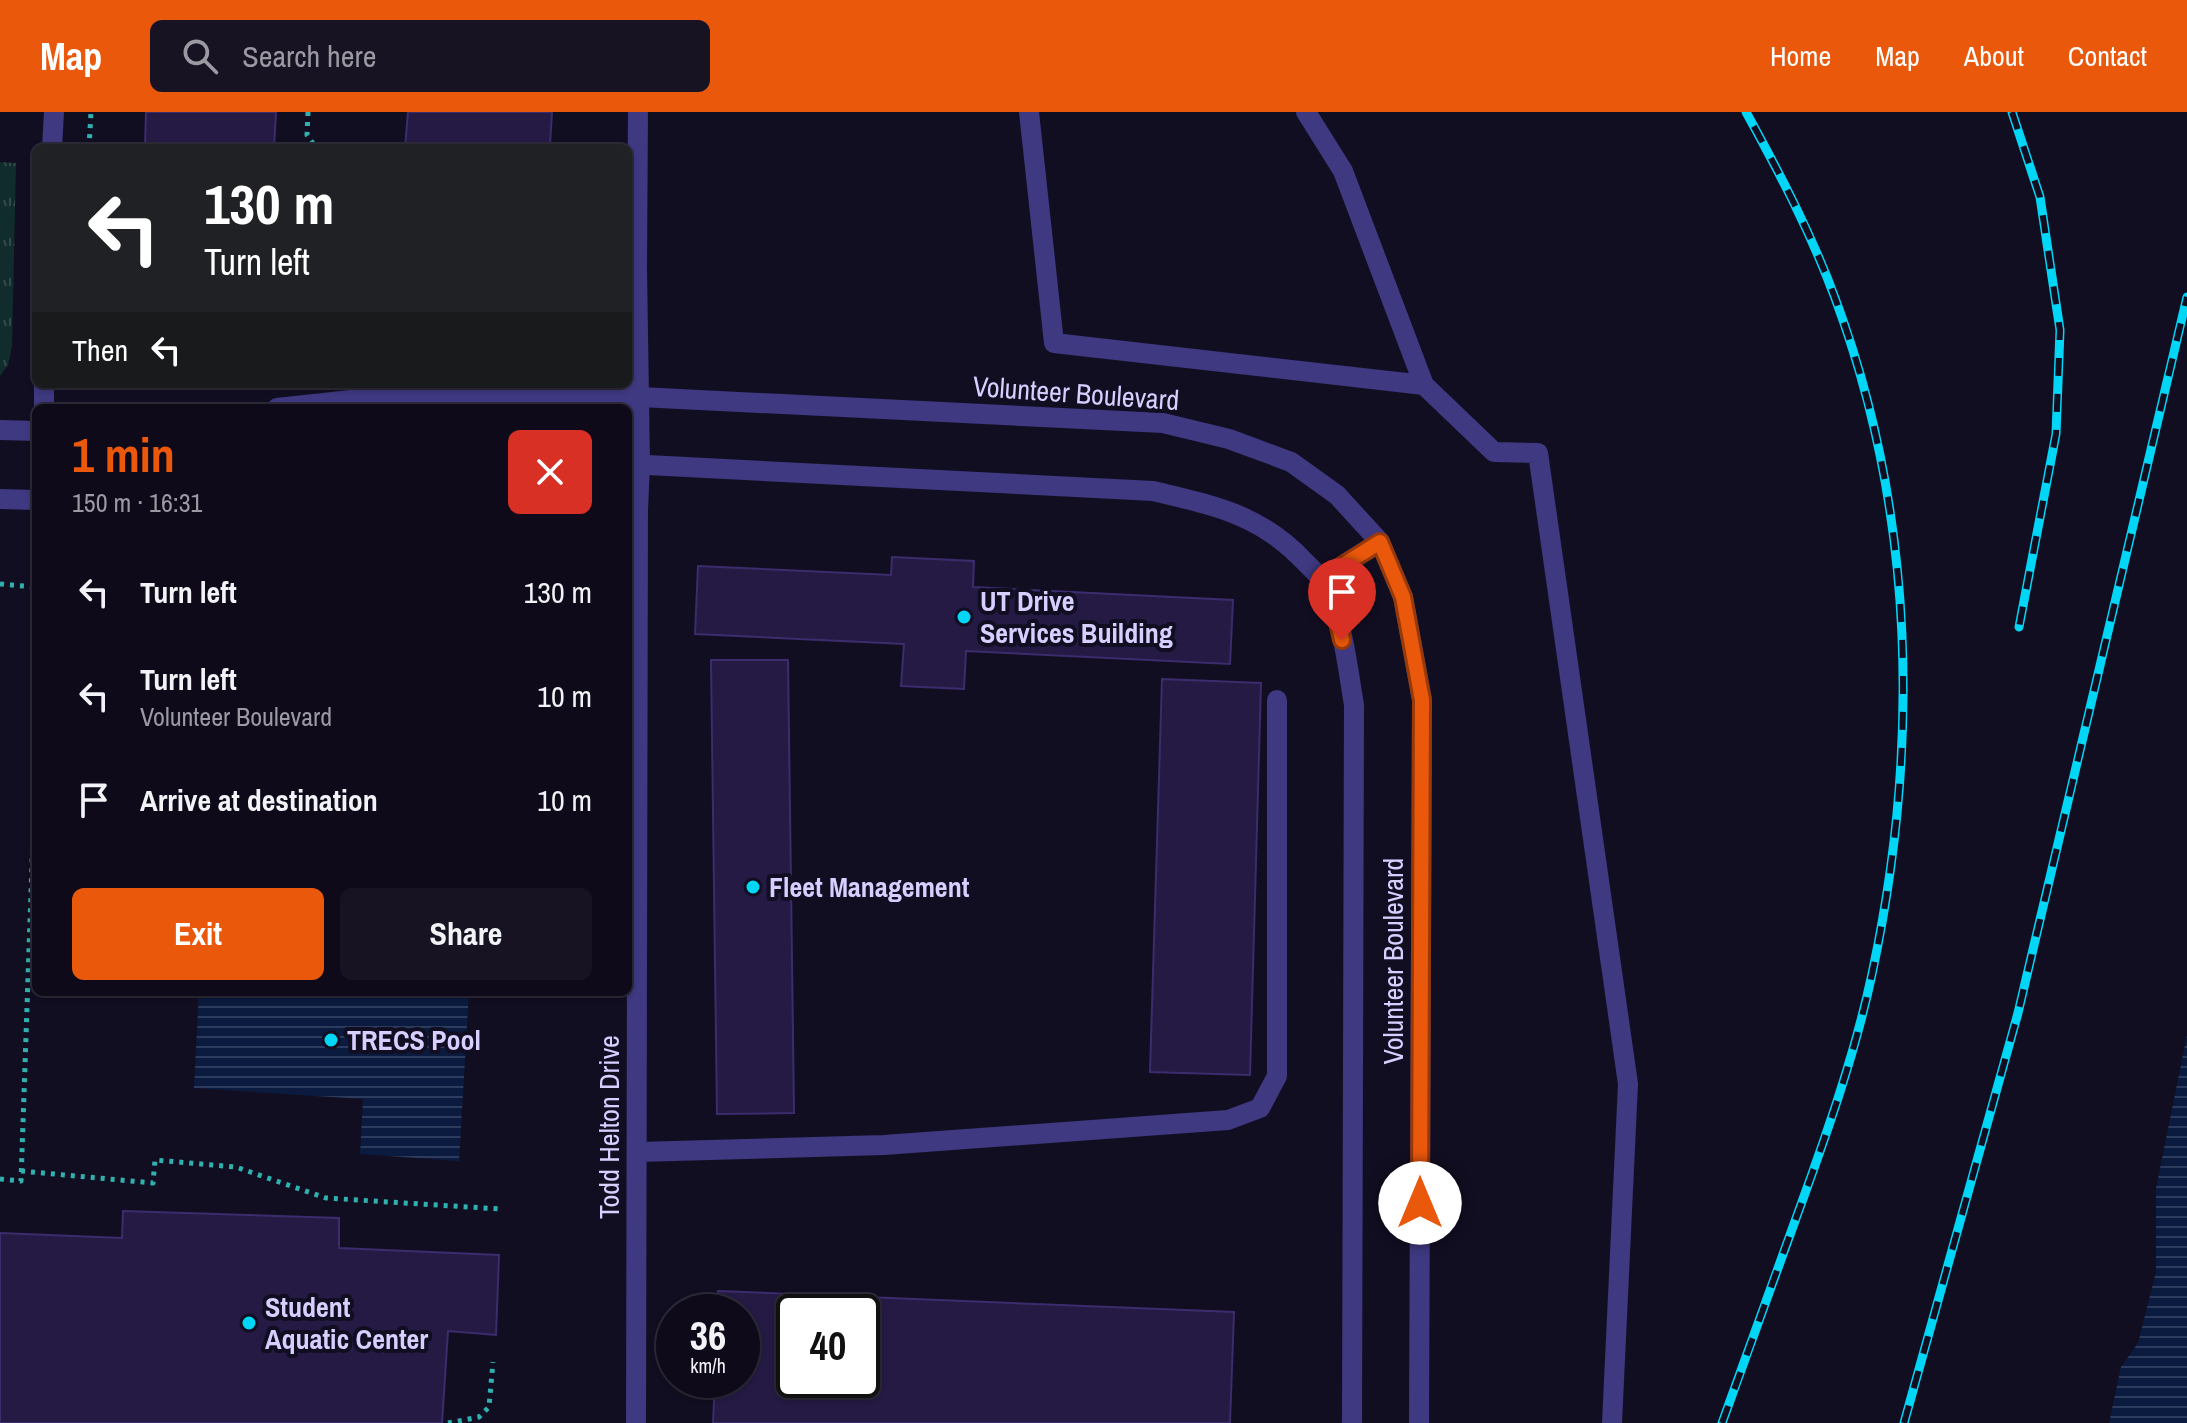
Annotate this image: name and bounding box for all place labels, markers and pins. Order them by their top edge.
pin [1308,558,1376,640]
place label: UT Drive Services Building [980,582,1173,652]
marker: UT Drive Services Building [955,608,973,626]
place label: Fleet Management [769,868,970,906]
marker: Fleet Management [744,878,762,896]
place label: TRECS Pool [347,1021,481,1059]
marker: TRECS Pool [322,1031,340,1049]
place label: Student Aquatic Center [265,1288,428,1358]
marker: Student Aquatic Center [240,1314,258,1332]

